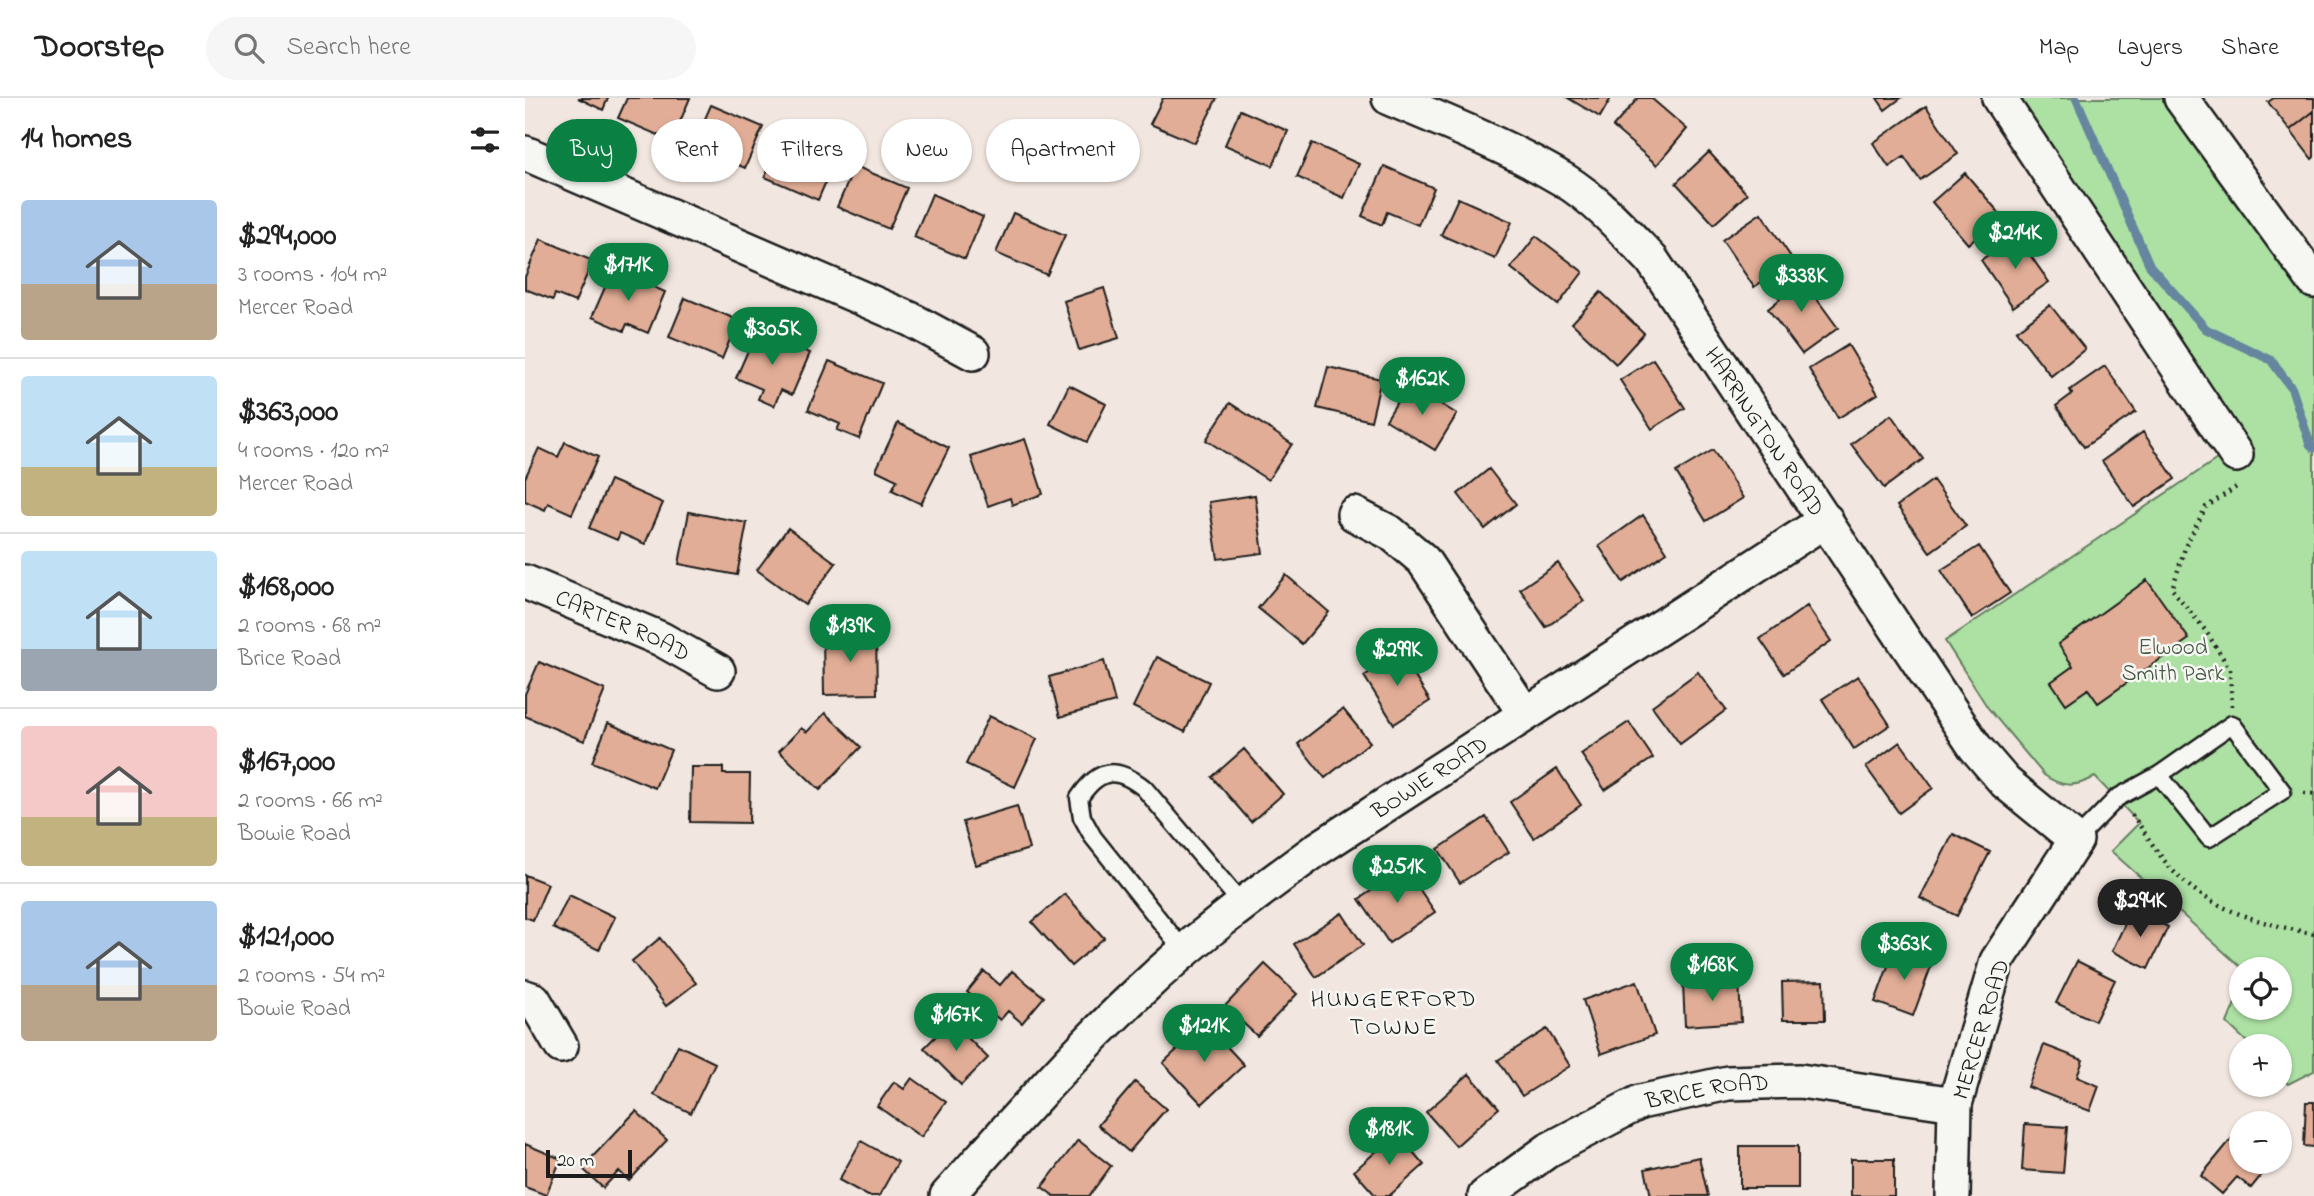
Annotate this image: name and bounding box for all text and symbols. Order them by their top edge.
search box [206,17,696,80]
text: Doorstep [35,24,164,72]
icon: search [230,29,268,67]
text: Search here [286,29,411,67]
text: Map [2039,31,2079,66]
text: Layers [2117,31,2183,66]
text: Share [2221,31,2279,66]
text: 14 homes [21,118,132,162]
chip: Buy [546,119,637,182]
chip: Rent [651,119,743,182]
chip: Filters [757,119,867,182]
chip: New [881,119,972,182]
chip: Apartment [986,119,1140,182]
icon: filters [466,121,504,159]
pin: $214K [1966,212,2064,271]
text: $294,000 [238,215,337,259]
text: $214K [1988,217,2042,250]
icon: home [77,228,161,312]
pin: $171K [579,244,677,303]
text: $171K [603,249,653,282]
pin: $338K [1752,254,1850,314]
text: 3 rooms · 104 m² [238,259,387,292]
text: $338K [1775,260,1827,293]
text: Mercer Road [238,292,353,325]
pin: $305K [723,308,821,367]
text: $305K [743,313,801,346]
street label: HARRINGTON ROAD [1695,341,1832,524]
pin: $162K [1373,358,1471,417]
text: $162K [1395,363,1449,396]
text: $363,000 [238,391,338,435]
icon: home [77,404,161,488]
text: 4 rooms · 120 m² [238,435,389,468]
text: Mercer Road [238,468,353,501]
text: $168,000 [238,566,334,610]
icon: home [77,579,161,663]
street label: CARTER ROAD [550,583,695,671]
pin: $139K [801,604,899,664]
text: 2 rooms · 68 m² [238,610,381,643]
text: $139K [826,610,874,643]
pin: $299K [1348,628,1446,688]
park label: Elwood Smith Park [2122,632,2225,691]
text: $299K [1372,634,1422,667]
text: Brice Road [238,643,341,676]
street label: BOWIE ROAD [1365,729,1495,829]
text: $167,000 [238,741,335,785]
icon: home [77,754,161,838]
text: 2 rooms · 66 m² [238,785,383,818]
text: Bowie Road [238,818,351,851]
pin: $251K [1348,846,1446,905]
text: $251K [1369,851,1425,884]
pin: $294K [2091,880,2189,939]
text: $294K [2114,885,2166,918]
text: $121,000 [238,916,334,960]
pin: $363K [1855,922,1953,982]
text: $363K [1877,928,1931,961]
icon: home [77,929,161,1013]
pin: $168K [1663,944,1761,1003]
text: $168K [1686,949,1738,982]
street label: MERCER ROAD [1945,956,2019,1104]
map controls [2229,957,2292,1174]
button: locate [2229,957,2292,1020]
text: 2 rooms · 54 m² [238,960,385,993]
district label: HUNGERFORD TOWNE [1310,983,1478,1046]
text: Bowie Road [238,993,351,1026]
pin: $167K [907,993,1005,1053]
text: $167K [930,999,982,1032]
pin: $121K [1155,1004,1253,1064]
text: $121K [1178,1010,1230,1043]
button: + [2229,1034,2292,1097]
street label: BRICE ROAD [1642,1068,1769,1120]
pin: $181K [1340,1108,1438,1167]
button: − [2229,1111,2292,1174]
text: $181K [1365,1113,1413,1146]
scale bar [546,1147,632,1179]
text: 20 m [557,1148,594,1175]

